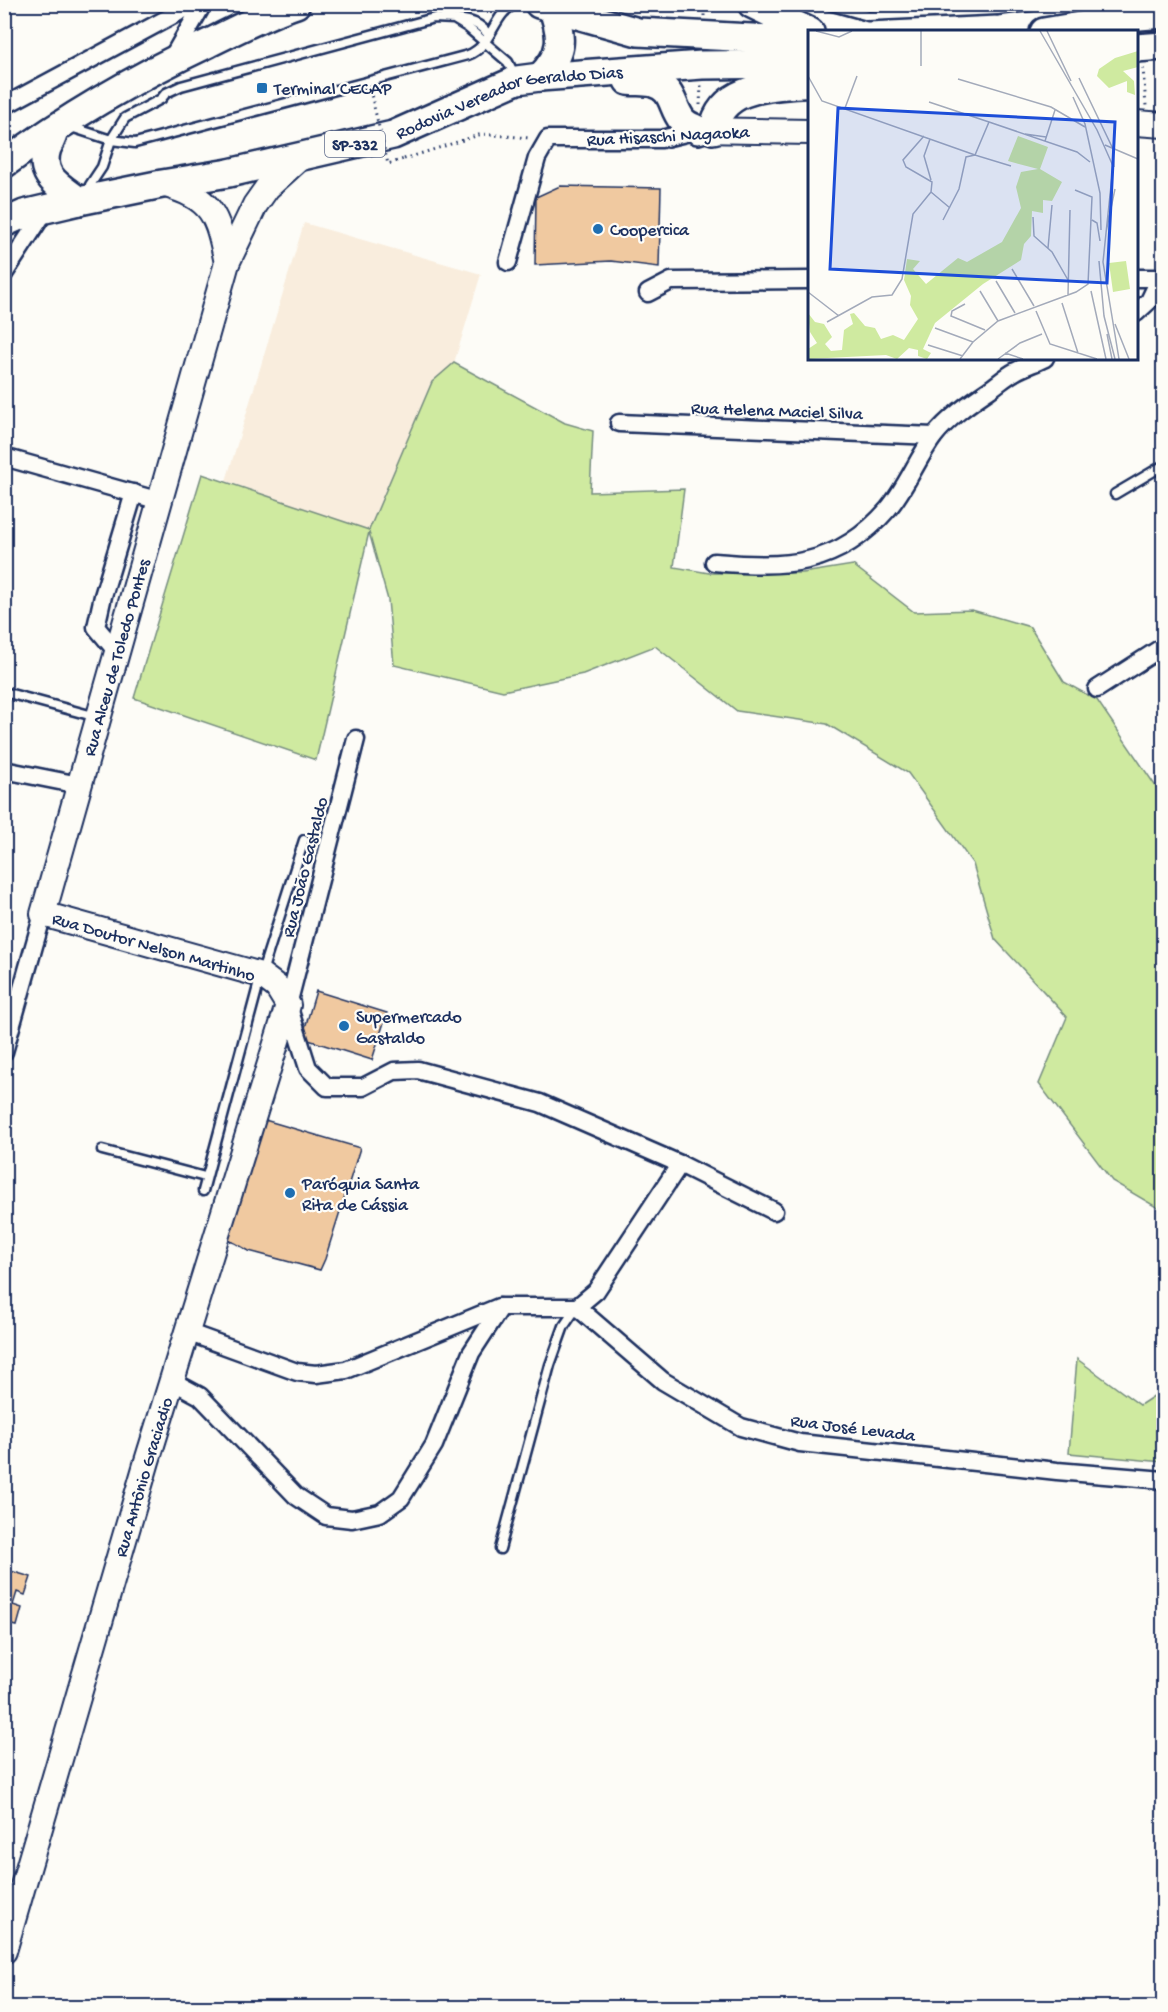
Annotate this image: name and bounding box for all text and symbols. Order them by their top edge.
inset map [808,30,1138,360]
street label: Rodovia Vereador Geraldo Dias [393,63,625,145]
place label: Terminal CECAP [273,80,392,101]
marker: Terminal CECAP [255,81,269,95]
street label: Rua Hisaschi Nagaoka [586,123,751,152]
road number: SP-332 [325,131,385,157]
place label: Coopercica [610,221,690,242]
marker: Coopercica [591,222,605,236]
street label: Rua Helena Maciel Silva [691,399,864,426]
street label: Rua Alceu de Toledo Pontes [80,556,156,759]
street label: Rua João Gastaldo [279,795,334,940]
street label: Rua Doutor Nelson Martinho [49,909,257,987]
place label: Supermercado Gastaldo [356,1008,462,1050]
marker: Supermercado Gastaldo [337,1019,351,1033]
place label: Paróquia Santa Rita de Cássia [301,1175,420,1217]
marker: Paróquia Santa Rita de Cássia [283,1186,297,1200]
street label: Rua Antônio Graciadio [112,1395,179,1560]
street label: Rua José Levada [789,1411,917,1448]

